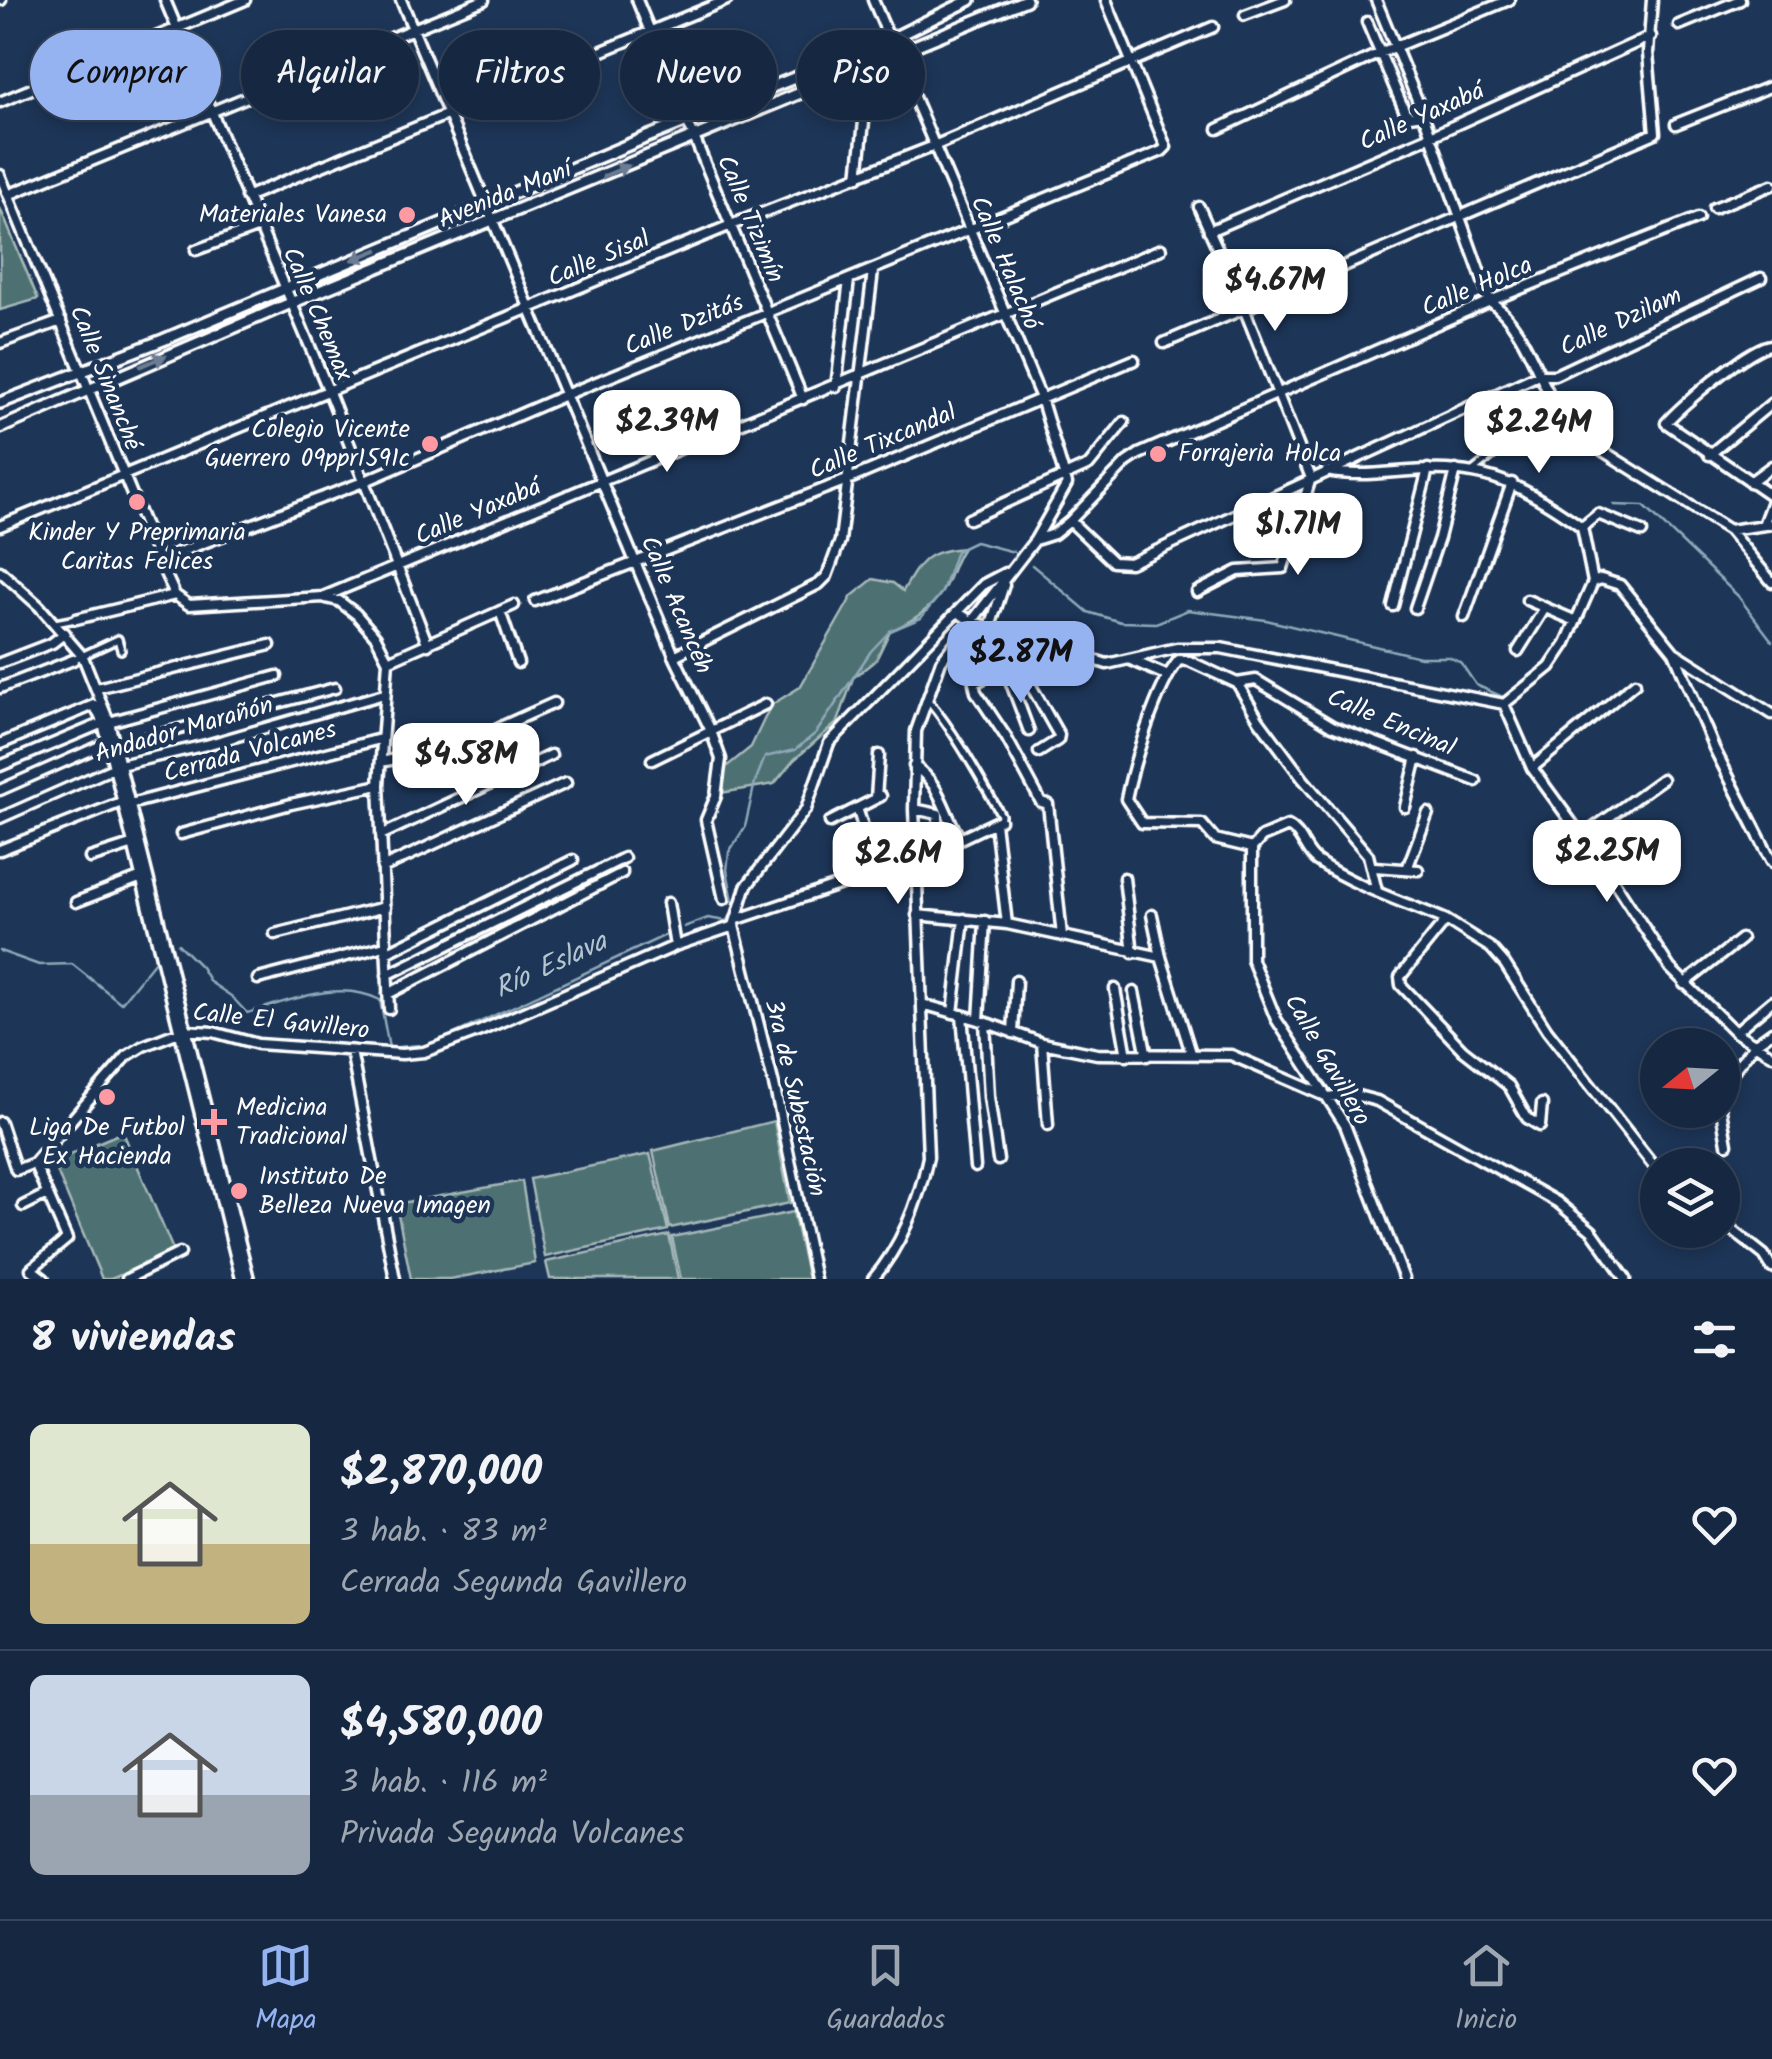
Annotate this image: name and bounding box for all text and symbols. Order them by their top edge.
chip: Comprar [30,30,221,120]
chip: Alquilar [241,30,419,120]
chip: Filtros [439,30,600,120]
chip: Nuevo [620,30,777,120]
chip: Piso [797,30,925,120]
street label: Calle Yaxabá [1353,71,1493,162]
street label: Avenida Maní [432,148,582,240]
street label: Calle Tizimín [705,149,795,289]
one-way arrow [601,162,631,178]
street label: Calle Halachó [959,190,1052,338]
place label: Materiales Vanesa [199,195,387,235]
marker: Materiales Vanesa [396,204,418,226]
street label: Calle Sisal [541,219,657,299]
street label: Calle Chemax [271,241,364,388]
street label: Calle Holca [1415,246,1539,328]
one-way arrow [349,248,379,264]
pin: $4.67M [1194,249,1356,334]
text: $4.67M [1225,256,1325,307]
street label: Calle Dzilam [1553,276,1689,368]
street label: Calle Dzitás [618,283,750,367]
street label: Calle Sinanché [58,299,153,458]
one-way arrow [139,353,169,369]
pin: $2.39M [586,390,748,475]
pin: $2.24M [1458,391,1620,476]
street label: Calle Tixcandal [803,393,963,491]
text: $2.39M [615,397,719,448]
text: $2.24M [1486,398,1592,449]
place label: Colegio Vicente Guerrero 09ppr1591c [205,410,410,479]
marker: Colegio Vicente Guerrero 09ppr1591c [419,433,441,455]
place label: Forrajeria Holca [1178,434,1341,474]
marker: Forrajeria Holca [1147,443,1169,465]
street label: Calle Yaxabá [409,467,549,557]
marker: Kinder Y Preprimaria Caritas Felices [126,491,148,513]
pin: $1.71M [1217,493,1379,578]
text: $1.71M [1255,500,1341,551]
place label: Kinder Y Preprimaria Caritas Felices [28,513,246,582]
street label: Calle Acancéh [629,529,723,681]
pin: $2.87M [940,621,1102,706]
text: $2.87M [969,628,1073,679]
street label: Calle Encinal [1320,678,1462,768]
street label: Andador Marañón [90,685,278,775]
street label: Cerrada Volcanes [159,710,341,794]
pin: $4.58M [385,723,547,808]
text: $4.58M [414,730,518,781]
pin: $2.25M [1526,820,1688,905]
pin: $2.6M [828,822,968,907]
text: $2.25M [1555,827,1659,878]
text: $2.6M [855,829,941,880]
water label: Río Eslava [487,919,617,1012]
street label: Calle Gavillero [1273,986,1381,1134]
street label: Calle El Gavillero [191,993,371,1051]
street label: 3ra de Subestación [753,995,837,1201]
north arrow [1640,1028,1740,1128]
map controls [1640,1028,1740,1248]
marker: Liga De Futbol Ex Hacienda [96,1086,118,1108]
place label: Medicina Tradicional [236,1088,347,1157]
place label: Liga De Futbol Ex Hacienda [29,1108,185,1177]
marker: Medicina Tradicional [201,1109,227,1135]
button: layers [1640,1148,1740,1248]
place label: Instituto De Belleza Nueva Imagen [259,1157,491,1226]
marker: Instituto De Belleza Nueva Imagen [228,1180,250,1202]
text: 8 viviendas [30,1306,236,1373]
icon: filters [1687,1312,1742,1367]
text: $2,870,000 [340,1440,542,1507]
icon: home [110,1464,230,1584]
icon: heart [1687,1497,1742,1552]
text: 3 hab. · 83 m² [340,1507,547,1558]
text: Cerrada Segunda Gavillero [340,1558,687,1609]
text: $4,580,000 [340,1691,542,1758]
icon: home [110,1715,230,1835]
icon: heart [1687,1748,1742,1803]
text: 3 hab. · 116 m² [340,1758,547,1809]
text: Privada Segunda Volcanes [340,1809,684,1860]
tab: Mapa [255,1938,317,2043]
tab: Guardados [826,1938,945,2043]
tab: Inicio [1455,1938,1517,2043]

